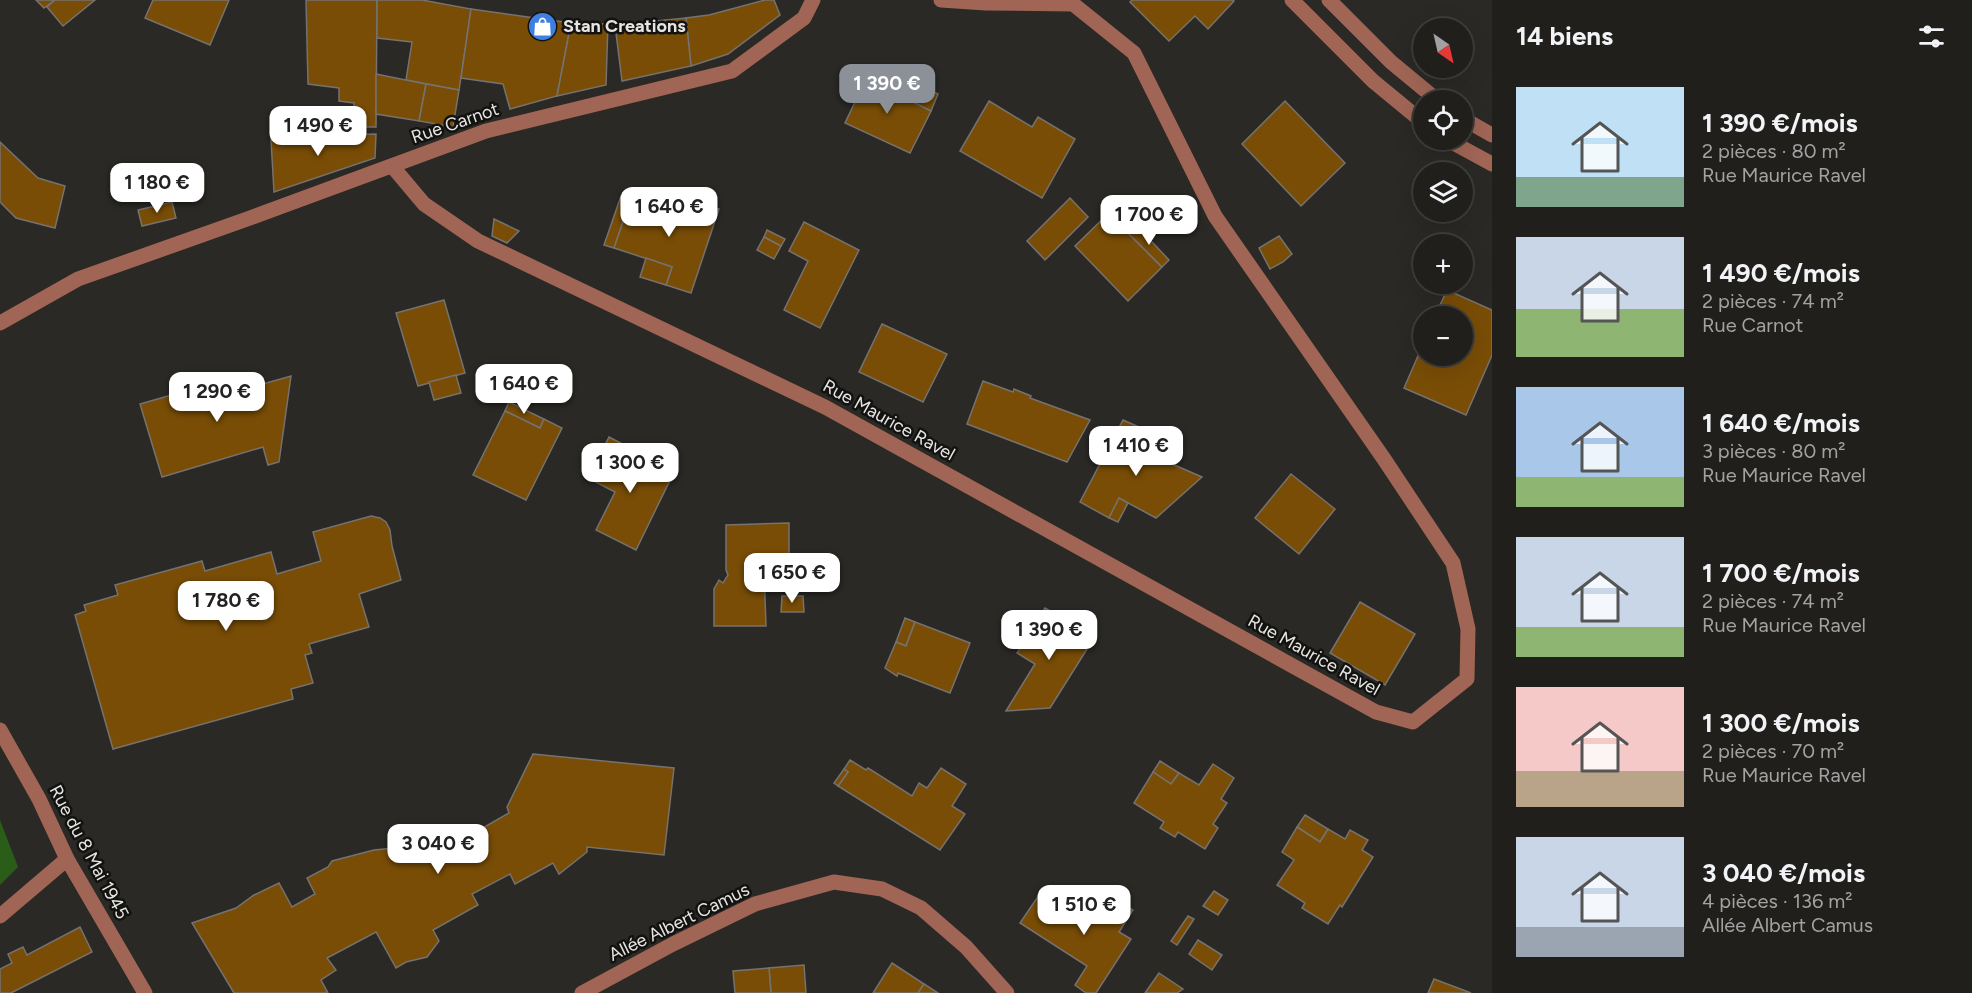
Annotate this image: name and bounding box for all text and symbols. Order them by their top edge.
shop icon: Stan Creations [526,10,558,42]
place label: Stan Creations [563,15,686,37]
north arrow [1413,18,1473,78]
map controls [1413,18,1473,366]
text: 14 biens [1516,20,1613,52]
icon: filters [1915,20,1948,53]
pin: 1 390 € [832,64,942,115]
text: 1 390 € [853,71,921,95]
button: locate [1413,90,1473,150]
street label: Rue Carnot [408,98,502,148]
pin: 1 490 € [263,106,373,157]
text: 1 390 €/mois [1702,107,1858,139]
icon: home [1564,111,1636,183]
text: 1 490 € [283,113,353,137]
text: 2 pièces · 80 m² [1702,139,1846,163]
button: layers [1413,162,1473,222]
pin: 1 180 € [102,163,212,214]
text: Rue Maurice Ravel [1702,163,1866,187]
text: 1 180 € [124,170,190,194]
pin: 1 640 € [614,187,724,238]
text: 1 640 € [634,194,704,218]
pin: 1 700 € [1094,195,1204,246]
text: 1 700 € [1115,202,1183,226]
button: + [1413,234,1473,294]
text: 1 490 €/mois [1702,257,1860,289]
icon: home [1564,261,1636,333]
text: 2 pièces · 74 m² [1702,289,1844,313]
button: − [1413,306,1473,366]
text: Rue Carnot [1702,313,1803,337]
pin: 1 640 € [469,364,579,415]
text: 1 640 € [489,371,559,395]
pin: 1 290 € [162,372,272,423]
street label: Rue Maurice Ravel [819,375,959,465]
text: 1 290 € [183,379,251,403]
text: 1 640 €/mois [1702,407,1860,439]
icon: home [1564,411,1636,483]
pin: 1 410 € [1081,426,1191,477]
text: 1 410 € [1103,433,1169,457]
text: 3 pièces · 80 m² [1702,439,1846,463]
pin: 1 300 € [575,443,685,494]
text: 1 300 € [596,450,664,474]
text: Rue Maurice Ravel [1702,463,1866,487]
pin: 1 650 € [737,553,847,604]
text: 1 700 €/mois [1702,557,1860,589]
text: 1 650 € [758,560,826,584]
icon: home [1564,561,1636,633]
pin: 1 780 € [171,581,281,632]
text: 1 780 € [192,588,260,612]
text: 2 pièces · 74 m² [1702,589,1844,613]
pin: 1 390 € [994,610,1104,661]
street label: Rue Maurice Ravel [1244,610,1384,700]
text: Rue Maurice Ravel [1702,613,1866,637]
text: 1 390 € [1015,617,1083,641]
text: 1 300 €/mois [1702,707,1860,739]
icon: home [1564,711,1636,783]
text: 2 pièces · 70 m² [1702,739,1844,763]
text: Rue Maurice Ravel [1702,763,1866,787]
street label: Rue du 8 Mai 1945 [44,781,134,923]
pin: 3 040 € [383,824,493,875]
text: 3 040 € [401,831,475,855]
text: 3 040 €/mois [1702,857,1865,889]
icon: home [1564,861,1636,933]
street label: Allée Albert Camus [605,878,753,966]
pin: 1 510 € [1029,885,1139,936]
text: 4 pièces · 136 m² [1702,889,1852,913]
text: 1 510 € [1052,892,1116,916]
text: Allée Albert Camus [1702,913,1873,937]

